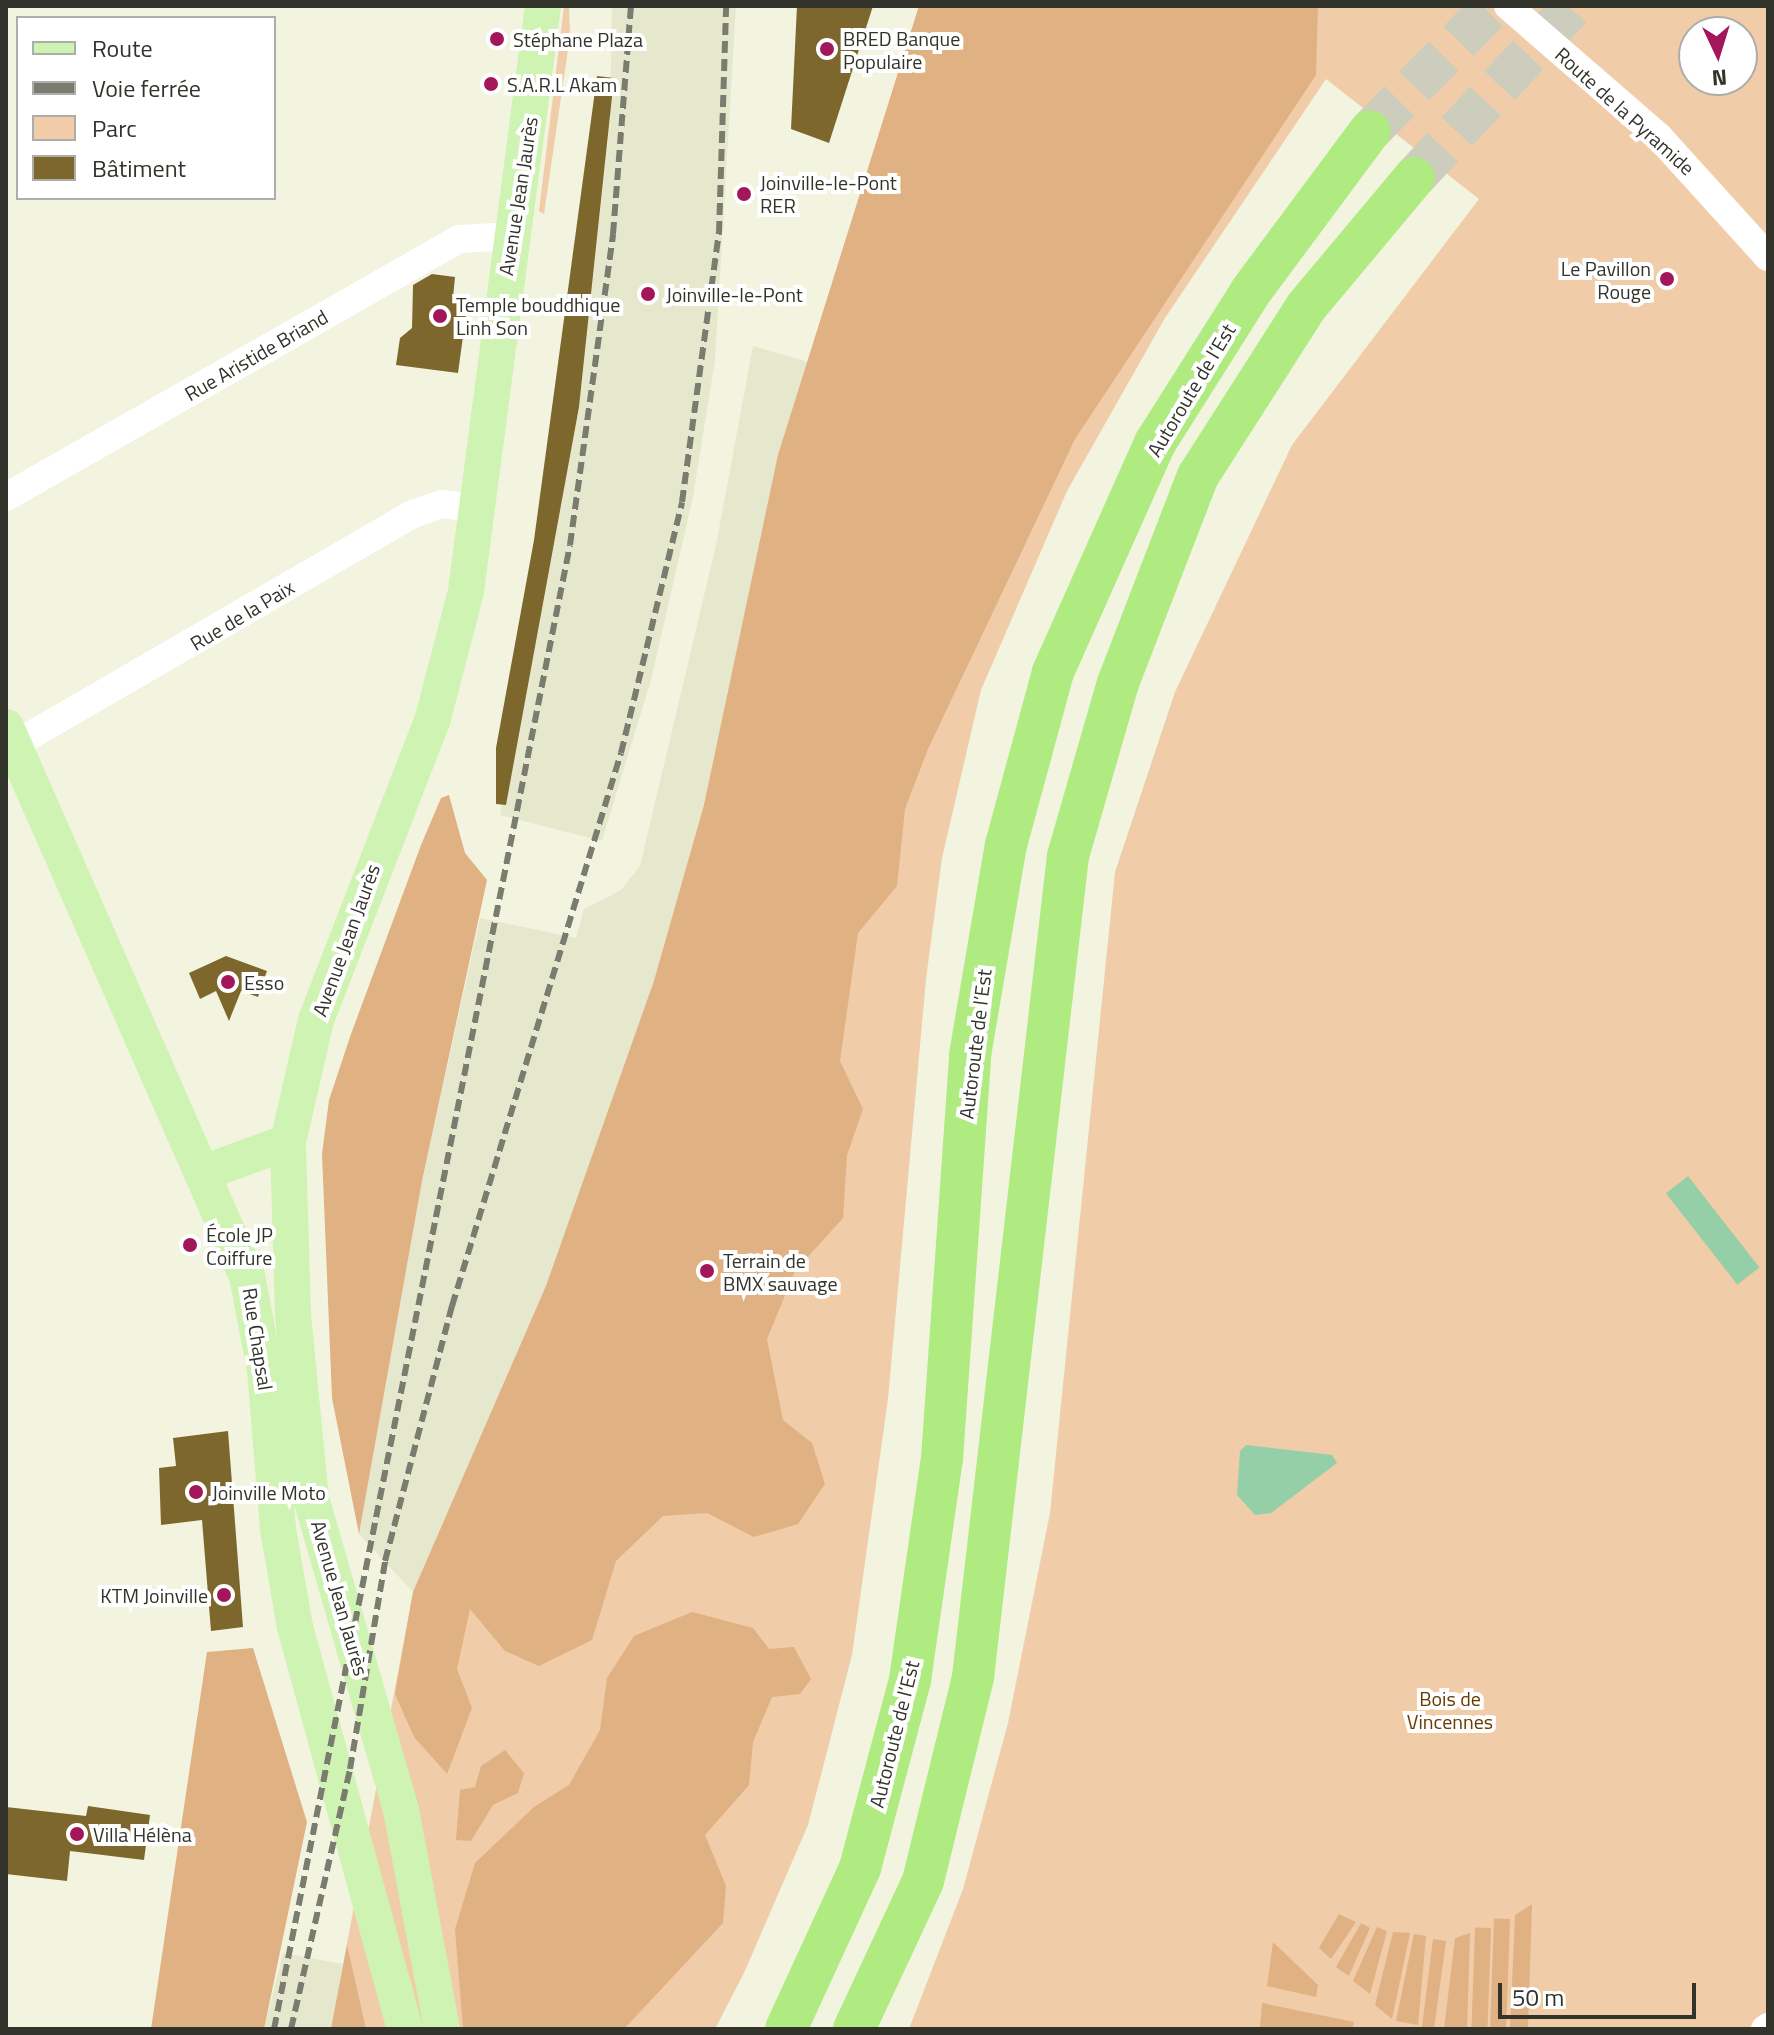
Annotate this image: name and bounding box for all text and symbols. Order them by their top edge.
legend [16,16,276,200]
north arrow [1678,16,1758,96]
place label: BRED Banque Populaire [843,26,960,73]
place label: Stéphane Plaza [513,27,643,51]
text: Route [92,30,153,66]
marker: Stéphane Plaza [488,30,506,48]
marker: BRED Banque Populaire [818,40,836,58]
street label: Route de la Pyramide [1550,42,1700,180]
text: N [1711,60,1728,95]
text: Voie ferrée [92,70,201,106]
place label: S.A.R.L Akam [507,72,617,96]
marker: S.A.R.L Akam [482,75,500,93]
text: Parc [92,110,137,146]
street label: Avenue Jean Jaurès [494,115,542,277]
text: Bâtiment [92,150,186,186]
place label: Joinville-le-Pont RER [760,170,897,217]
marker: Joinville-le-Pont RER [735,185,753,203]
place label: Le Pavillon Rouge [1561,256,1651,303]
marker: Le Pavillon Rouge [1658,270,1676,288]
place label: Joinville-le-Pont [666,282,803,306]
marker: Joinville-le-Pont [637,283,659,305]
place label: Temple bouddhique Linh Son [456,292,620,339]
street label: Rue Aristide Briand [180,304,332,406]
marker: Temple bouddhique Linh Son [431,307,449,325]
street label: Autoroute de l’Est [1142,319,1240,461]
street label: Rue de la Paix [186,575,298,655]
street label: Avenue Jean Jaurès [307,861,385,1019]
street label: Autoroute de l’Est [954,968,996,1120]
place label: Esso [244,970,284,994]
marker: Esso [219,973,237,991]
place label: École JP Coiffure [206,1222,273,1269]
marker: École JP Coiffure [181,1236,199,1254]
place label: Terrain de BMX sauvage [723,1248,837,1295]
marker: Terrain de BMX sauvage [698,1262,716,1280]
street label: Rue Chapsal [238,1286,278,1392]
place label: Joinville Moto [212,1480,326,1504]
marker: Joinville Moto [187,1483,205,1501]
street label: Avenue Jean Jaurès [306,1518,374,1678]
place label: KTM Joinville [100,1583,208,1607]
marker: KTM Joinville [215,1586,233,1604]
street label: Autoroute de l’Est [864,1658,924,1810]
park label: Bois de Vincennes [1407,1686,1493,1733]
place label: Villa Hélèna [93,1822,192,1846]
marker: Villa Hélèna [68,1825,86,1843]
scale bar [1502,1967,1700,2017]
text: 50 m [1512,1979,1564,2015]

